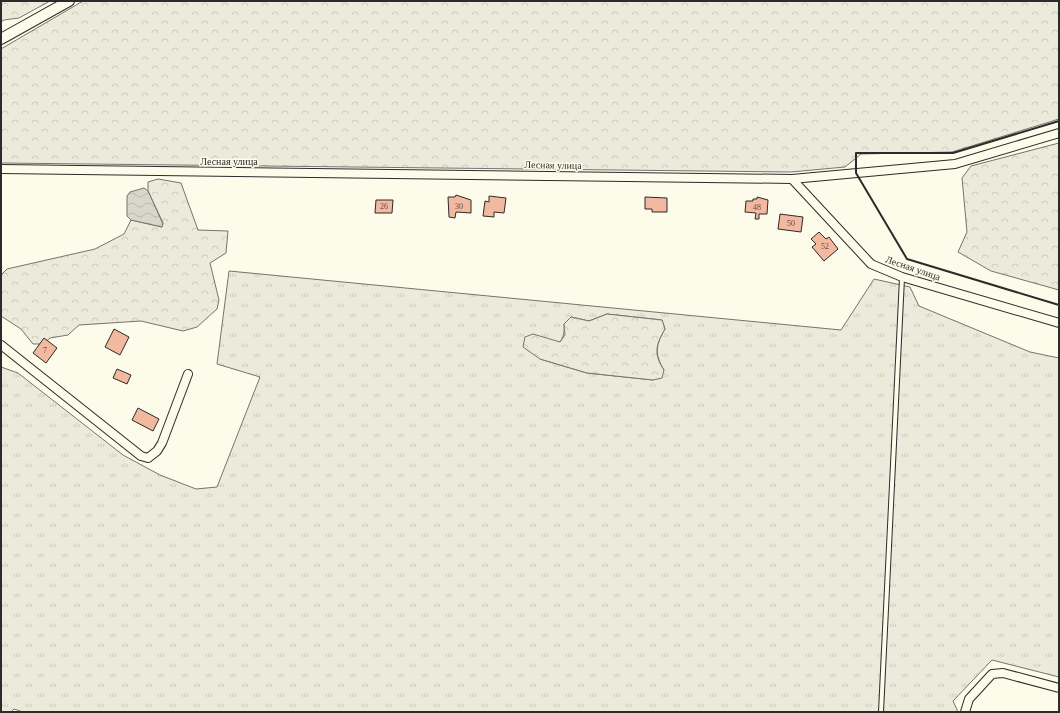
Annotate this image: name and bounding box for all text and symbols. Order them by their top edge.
street label: Лесная улица [200,156,258,167]
street label: Лесная улица [524,159,582,171]
house number: 26 [380,202,388,211]
house number: 30 [455,202,463,211]
house number: 48 [753,203,761,212]
house number: 50 [787,219,795,228]
house number: 52 [821,242,829,251]
street label: Лесная улица [884,253,942,283]
house number: 7 [43,346,47,355]

